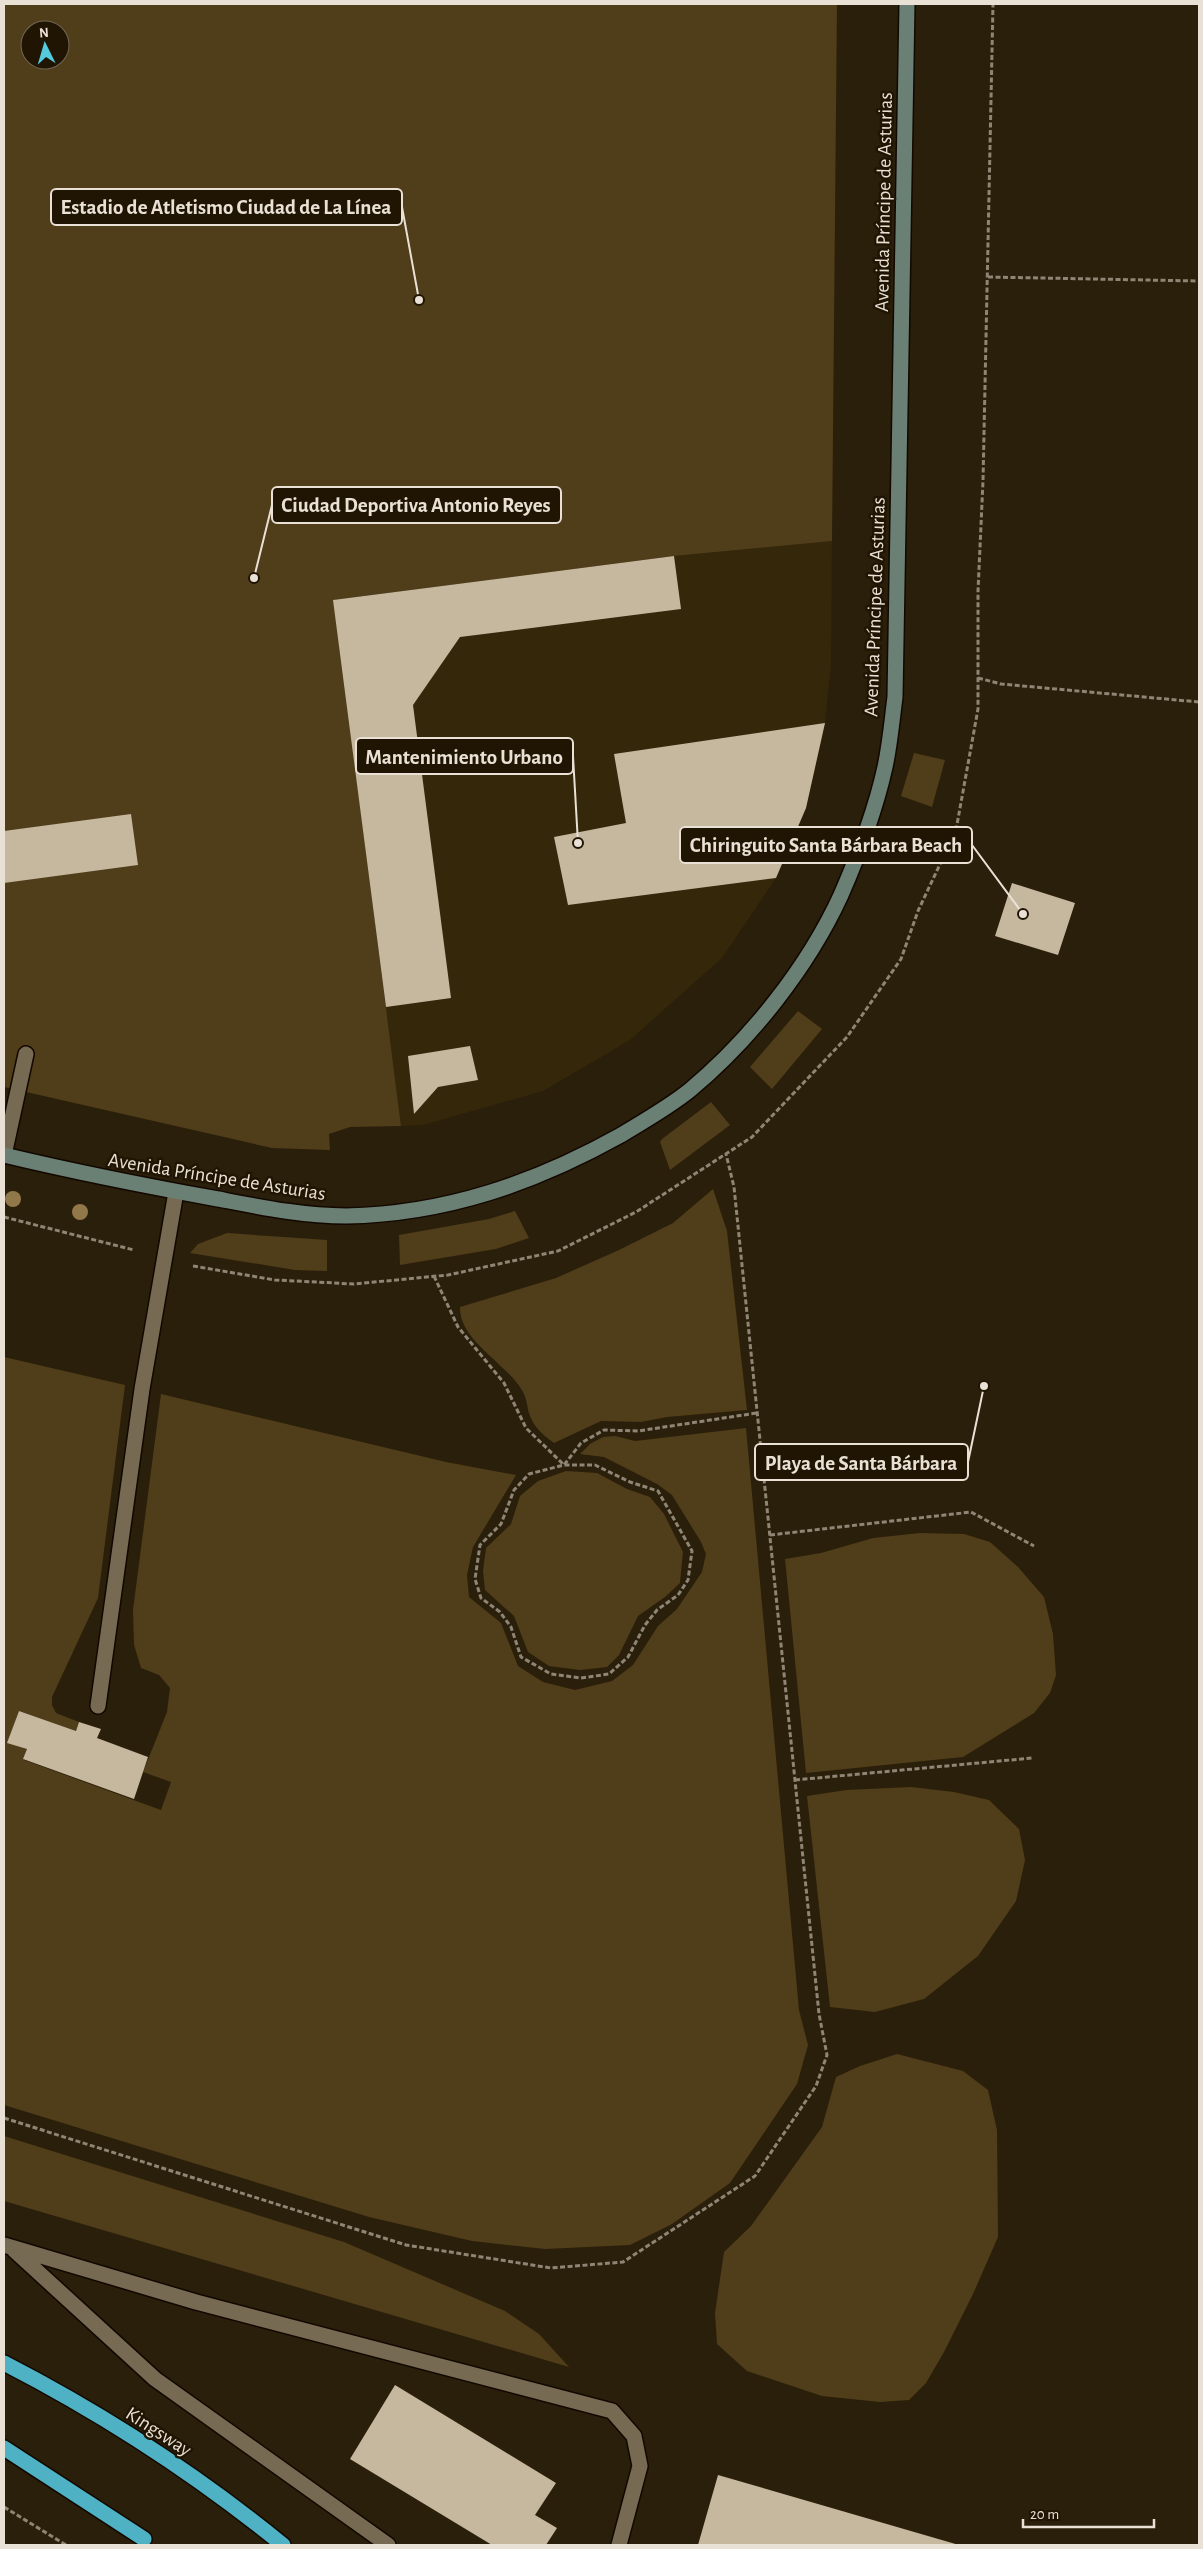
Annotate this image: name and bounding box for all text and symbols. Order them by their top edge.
north arrow [20,20,70,70]
text: N [38,26,49,40]
street label: Avenida Príncipe de Asturias [872,92,896,312]
callout: Estadio de Atletismo Ciudad de La Línea [51,189,402,225]
text: Estadio de Atletismo Ciudad de La Línea [61,197,391,218]
callout: Ciudad Deportiva Antonio Reyes [272,487,561,523]
text: Ciudad Deportiva Antonio Reyes [281,495,551,516]
street label: Avenida Príncipe de Asturias [861,497,889,717]
callout: Mantenimiento Urbano [356,738,573,774]
text: Mantenimiento Urbano [365,747,563,768]
callout: Chiringuito Santa Bárbara Beach [680,827,972,863]
text: Chiringuito Santa Bárbara Beach [690,835,962,856]
street label: Avenida Príncipe de Asturias [107,1150,327,1204]
callout: Playa de Santa Bárbara [755,1444,968,1480]
text: Playa de Santa Bárbara [765,1453,957,1474]
street label: Kingsway [122,2403,195,2461]
scale bar [1023,2496,1154,2528]
text: 20 m [1030,2507,1059,2522]

